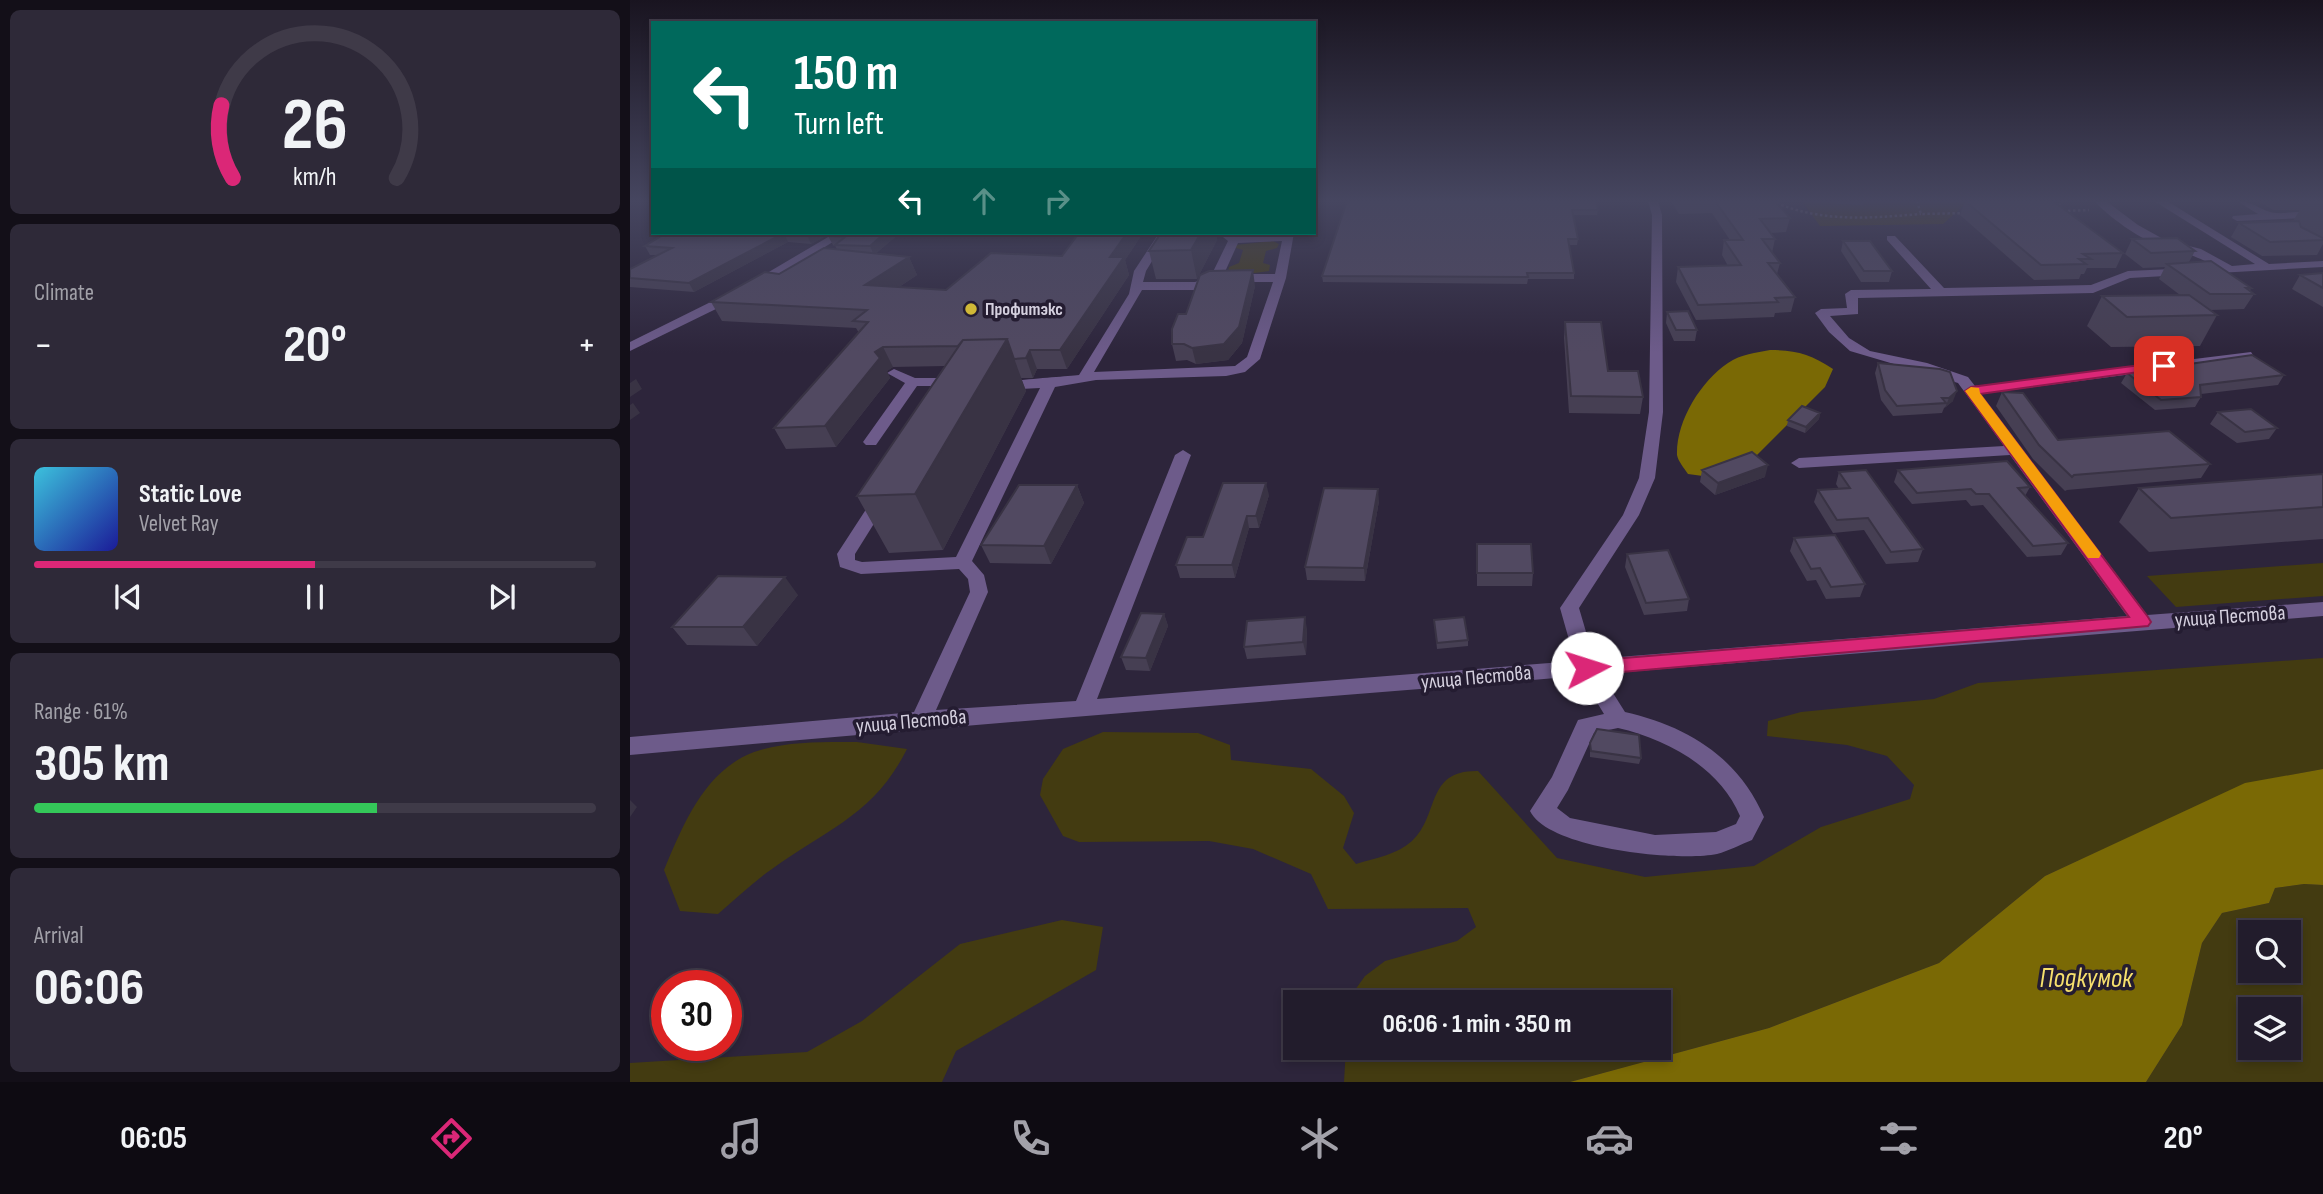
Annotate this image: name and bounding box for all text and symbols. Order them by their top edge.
text: 150 m [794,45,898,104]
icon: left [679,49,770,140]
text: 26 [282,83,348,171]
text: Turn left [794,105,884,144]
text: km/h [293,162,337,193]
icon: left [892,182,930,220]
icon: ahead [965,182,1003,220]
icon: right [1038,182,1076,220]
text: Climate [34,279,94,307]
place label: Профитэкс [985,299,1063,320]
marker: Профитэкс [963,301,979,317]
text: 20° [283,314,347,377]
text: − [34,323,53,368]
text: + [577,323,596,368]
pin [2134,336,2194,396]
icon: arrive [2145,347,2183,385]
text: Static Love [139,479,242,510]
text: Velvet Ray [139,510,219,538]
icon: previous [109,578,147,616]
icon: pause [296,578,334,616]
icon: next [483,578,521,616]
street label: улица Пестова [2174,600,2286,633]
position arrow [1550,631,1624,705]
street label: улица Пестова [1420,660,1532,695]
text: Range · 61% [34,698,128,726]
street label: улица Пестова [855,704,967,739]
text: 305 km [34,733,169,796]
map controls [2238,920,2301,1060]
button: search [2238,920,2301,983]
text: Arrival [34,922,83,950]
text: 06:06 [34,957,144,1020]
water label: Подкумок [2040,962,2134,995]
speed limit sign: 30 [651,970,742,1061]
button: layers [2238,997,2301,1060]
text: 06:06 · 1 min · 350 m [1383,1009,1571,1040]
icon: directions [427,1114,476,1163]
icon: music [717,1114,766,1163]
icon: phone [1006,1114,1055,1163]
icon: climate [1295,1114,1344,1163]
icon: car [1585,1114,1634,1163]
icon: filters [1874,1114,1923,1163]
text: 06:05 [120,1119,187,1158]
text: 20° [2163,1119,2203,1158]

